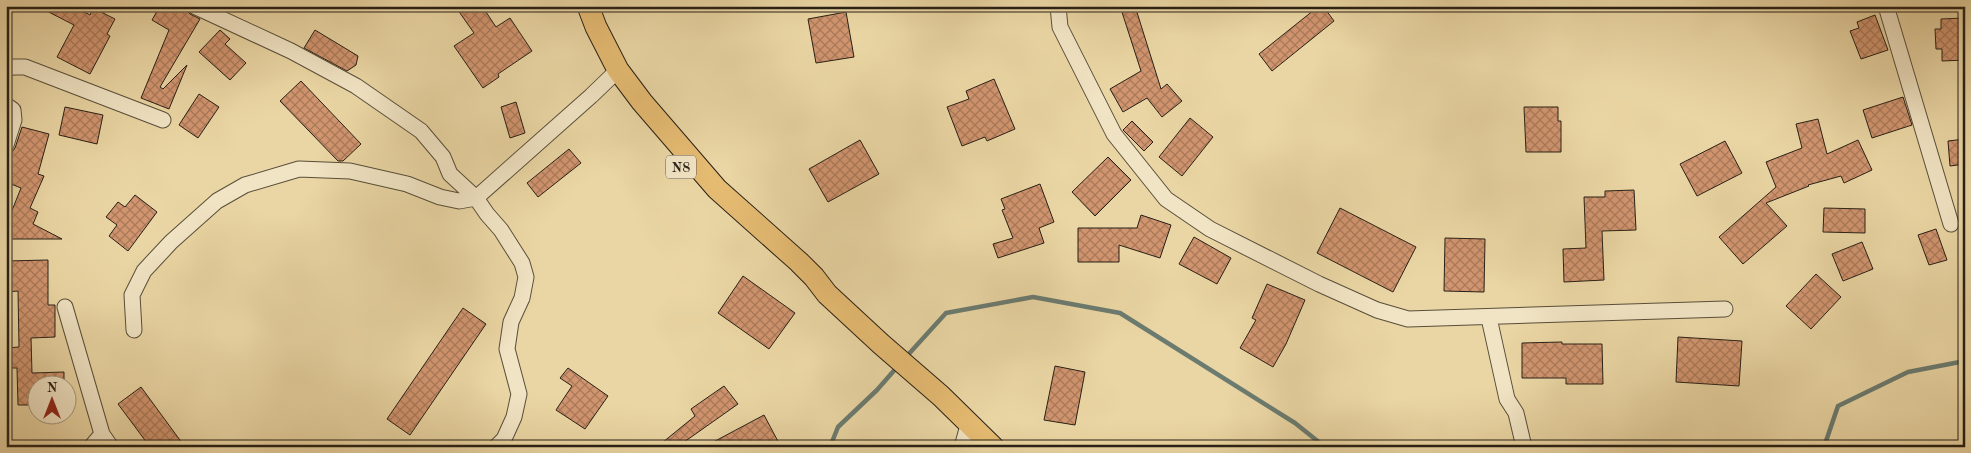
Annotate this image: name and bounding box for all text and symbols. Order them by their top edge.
road number: N8 [666,156,696,178]
north arrow [28,376,78,426]
text: N [47,381,58,395]

